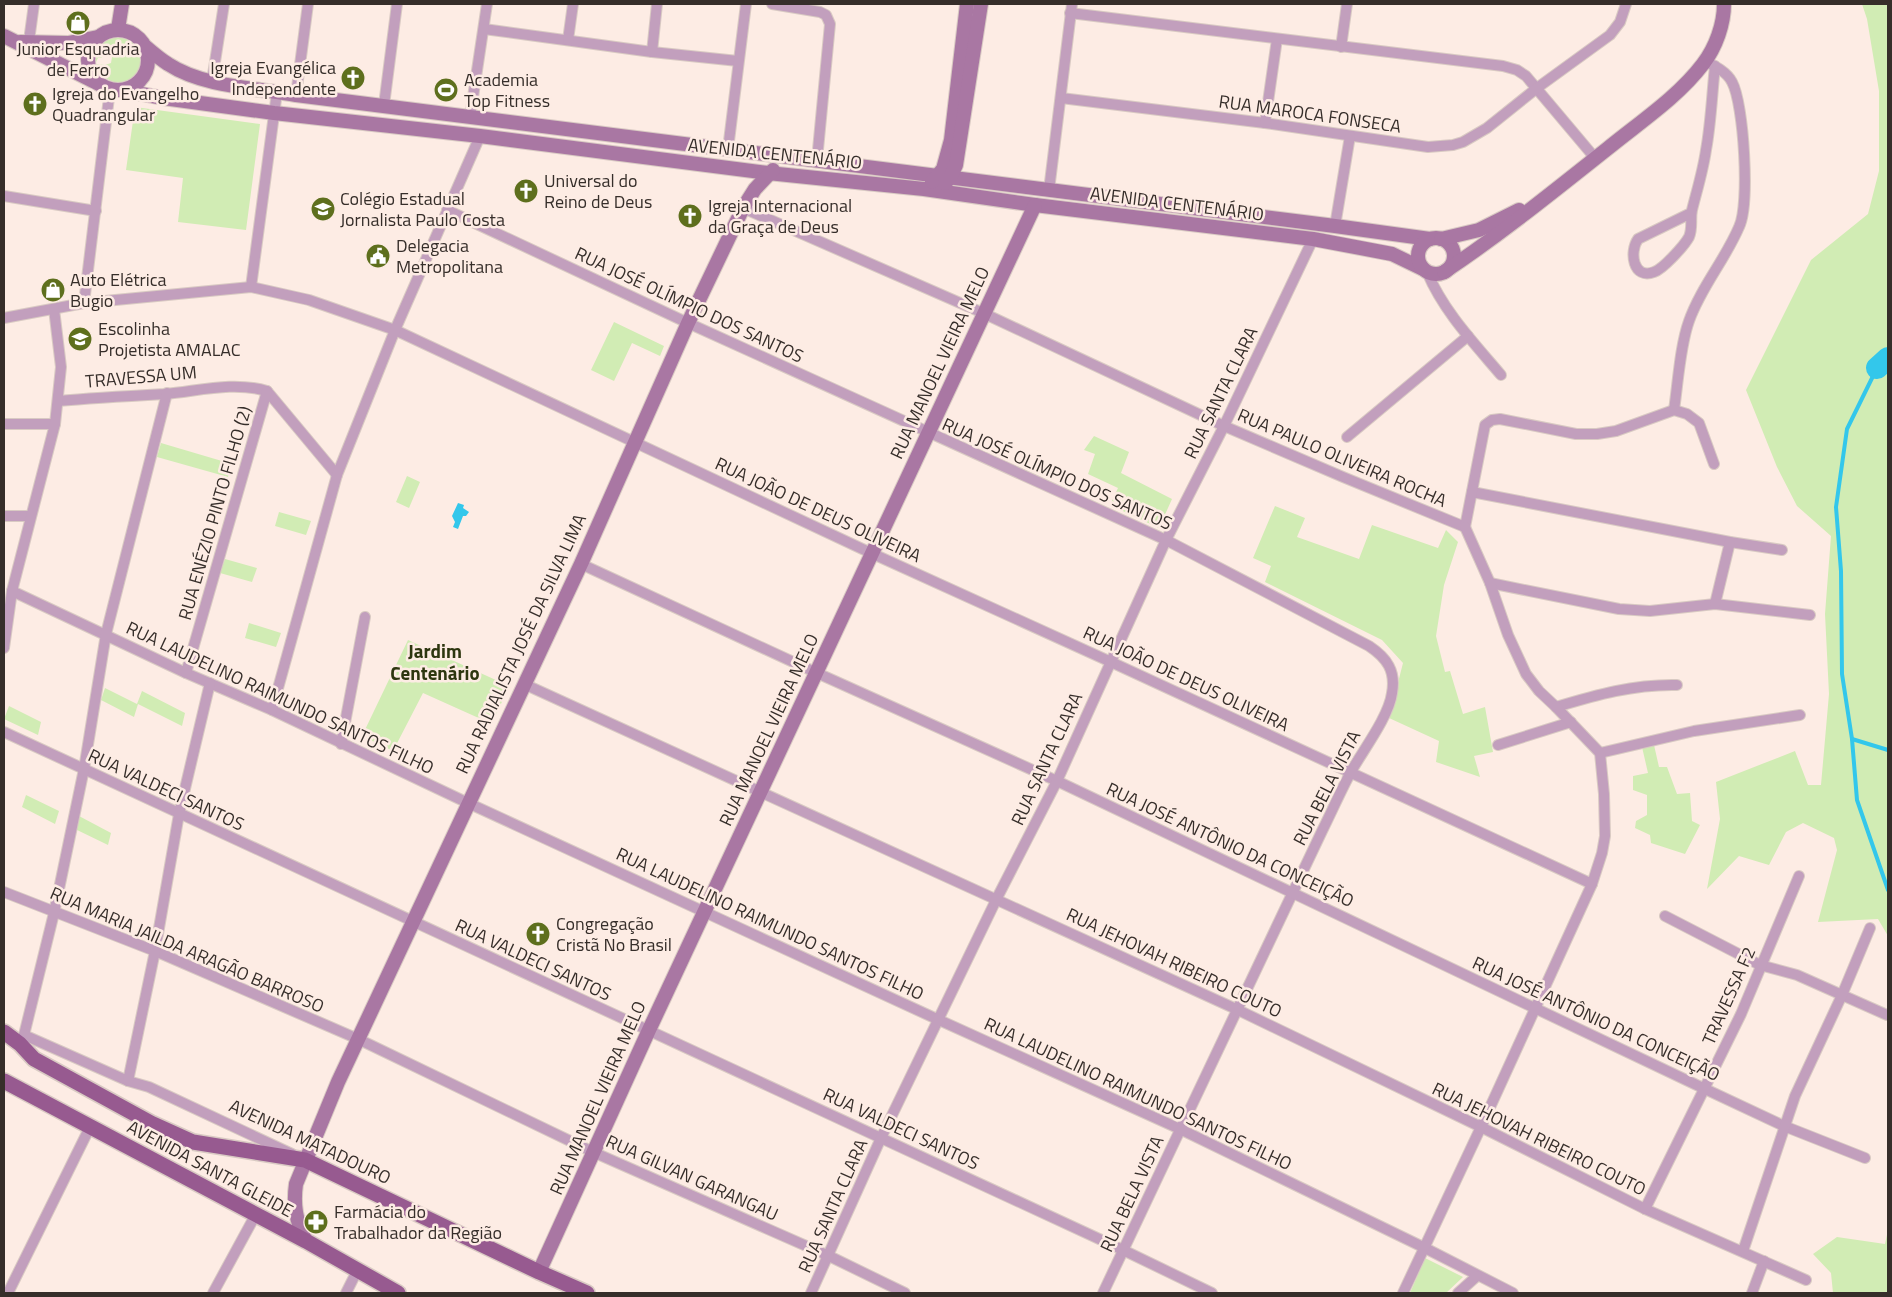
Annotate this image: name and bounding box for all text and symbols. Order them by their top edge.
shop icon: Junior Esquadria de Ferro [65,10,91,36]
place label: Junior Esquadria de Ferro [16,35,140,83]
place label: Igreja Evangélica Independente [210,54,336,102]
church icon: Igreja Evangélica Independente [340,65,366,91]
place label: Academia Top Fitness [464,66,550,114]
sports icon: Academia Top Fitness [433,77,459,103]
place label: Igreja do Evangelho Quadrangular [52,80,199,128]
street label: RUA MAROCA FONSECA [1217,87,1403,140]
church icon: Igreja do Evangelho Quadrangular [22,91,48,117]
street label: AVENIDA CENTENÁRIO [687,131,863,176]
place label: Universal do Reino de Deus [544,167,652,215]
church icon: Universal do Reino de Deus [513,178,539,204]
street label: AVENIDA CENTENÁRIO [1089,179,1266,228]
place label: Colégio Estadual Jornalista Paulo Costa [340,185,505,233]
place label: Igreja Internacional da Graça de Deus [708,192,852,240]
school or university icon: Colégio Estadual Jornalista Paulo Costa [310,196,336,222]
church icon: Igreja Internacional da Graça de Deus [677,203,703,229]
place label: Delegacia Metropolitana [396,232,503,280]
street label: RUA JOSÉ OLÍMPIO DOS SANTOS [570,240,808,369]
public building icon: Delegacia Metropolitana [365,243,391,269]
street label: RUA MANOEL VIEIRA MELO [883,262,996,464]
place label: Auto Elétrica Bugio [70,266,167,314]
shop icon: Auto Elétrica Bugio [40,277,66,303]
place label: Escolinha Projetista AMALAC [98,315,241,363]
street label: RUA SANTA CLARA [1177,322,1264,463]
school or university icon: Escolinha Projetista AMALAC [67,326,93,352]
street label: TRAVESSA UM [84,358,198,395]
street label: RUA PAULO OLIVEIRA ROCHA [1233,401,1451,514]
street label: RUA ENÉZIO PINTO FILHO (2) [171,403,258,623]
street label: RUA JOSÉ OLÍMPIO DOS SANTOS [938,410,1177,537]
street label: RUA JOÃO DE DEUS OLIVEIRA [711,450,926,569]
street label: RUA RADIALISTA JOSÉ DA SILVA LIMA [448,509,593,778]
street label: RUA LAUDELINO RAIMUNDO SANTOS FILHO [122,614,439,781]
street label: RUA JOÃO DE DEUS OLIVEIRA [1079,619,1294,738]
street label: RUA MANOEL VIEIRA MELO [712,629,825,831]
district label: Jardim Centenário [390,636,480,687]
street label: RUA SANTA CLARA [1004,688,1089,830]
street label: RUA BELA VISTA [1286,725,1367,850]
street label: RUA VALDECI SANTOS [84,742,249,838]
street label: RUA JOSÉ ANTÔNIO DA CONCEIÇÃO [1102,775,1358,914]
street label: RUA LAUDELINO RAIMUNDO SANTOS FILHO [612,840,929,1007]
street label: RUA MARIA JAILDA ARAGÃO BARROSO [46,879,328,1020]
street label: RUA JEHOVAH RIBEIRO COUTO [1062,901,1286,1024]
place label: Congregação Cristã No Brasil [556,910,672,958]
street label: RUA VALDECI SANTOS [451,912,616,1008]
church icon: Congregação Cristã No Brasil [525,921,551,947]
street label: TRAVESSA F2 [1695,943,1762,1049]
street label: RUA JOSÉ ANTÔNIO DA CONCEIÇÃO [1468,949,1724,1088]
street label: RUA MANOEL VIEIRA MELO [543,996,653,1199]
street label: RUA LAUDELINO RAIMUNDO SANTOS FILHO [980,1010,1297,1177]
street label: RUA JEHOVAH RIBEIRO COUTO [1428,1075,1651,1202]
street label: RUA VALDECI SANTOS [819,1081,984,1177]
street label: AVENIDA MATADOURO [225,1092,396,1191]
street label: AVENIDA SANTA GLEIDE [122,1113,298,1224]
street label: RUA GILVAN GARANGAU [602,1127,783,1228]
street label: RUA BELA VISTA [1093,1131,1170,1256]
street label: RUA SANTA CLARA [791,1134,874,1277]
place label: Farmácia do Trabalhador da Região [334,1198,502,1246]
pharmacy icon: Farmácia do Trabalhador da Região [303,1209,329,1235]

